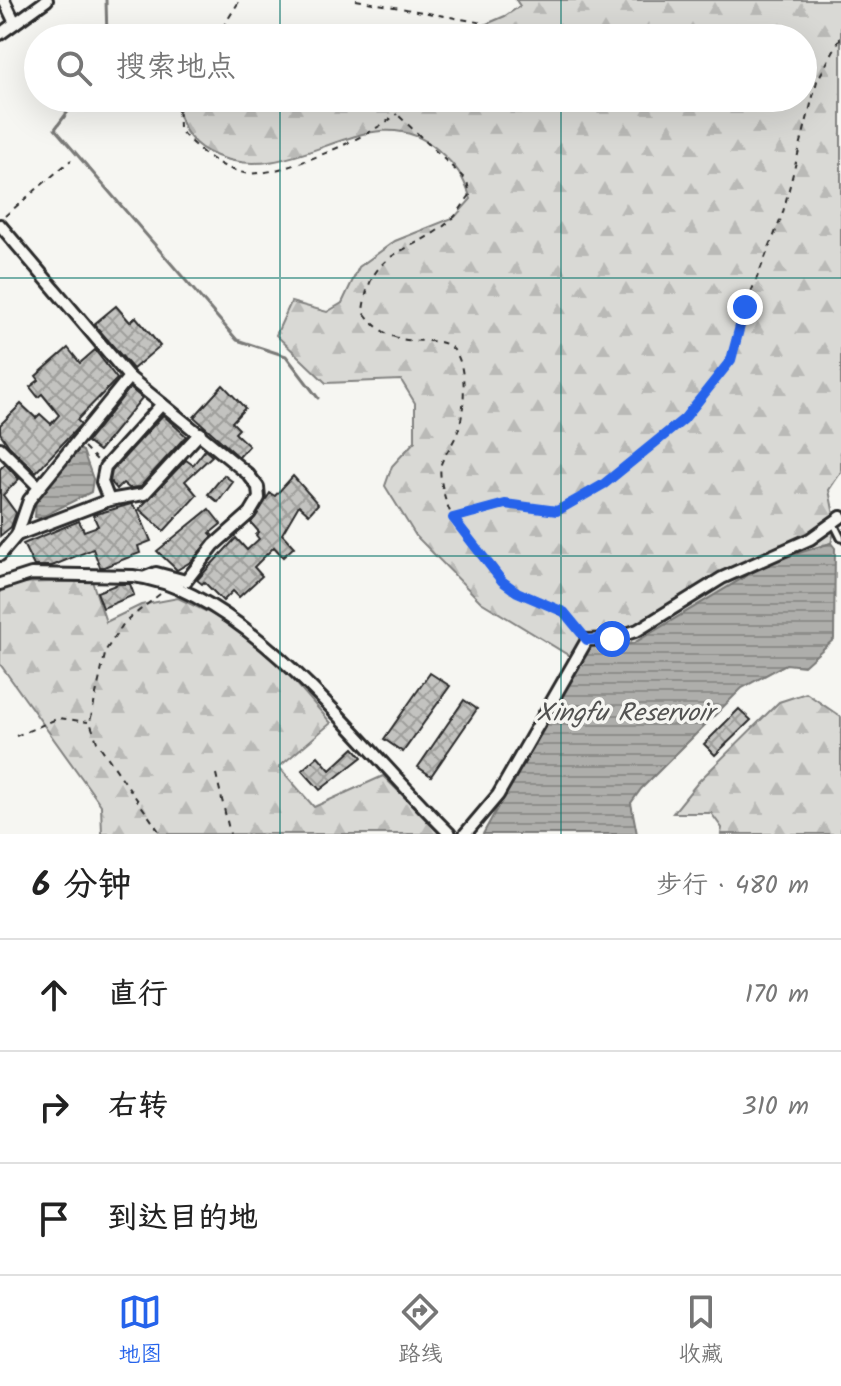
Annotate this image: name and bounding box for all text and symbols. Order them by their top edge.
search box [24,24,817,112]
text: 搜索地点 [116,44,236,92]
icon: search [52,46,96,90]
route end [727,289,763,325]
route start [594,621,630,657]
water label: Xingfu Reservoir [536,693,719,735]
text: 6 分钟 [32,859,132,913]
text: 步行 · 480 m [656,865,809,907]
text: 直行 [108,971,168,1019]
icon: ahead [32,973,76,1017]
text: 170 m [745,974,809,1016]
text: 右转 [108,1083,168,1131]
icon: right [32,1085,76,1129]
text: 310 m [742,1086,809,1128]
text: 到达目的地 [108,1195,258,1243]
icon: arrive [32,1197,76,1241]
tab: 地图 [118,1290,162,1373]
tab: 路线 [398,1290,443,1373]
tab: 收藏 [679,1290,723,1373]

